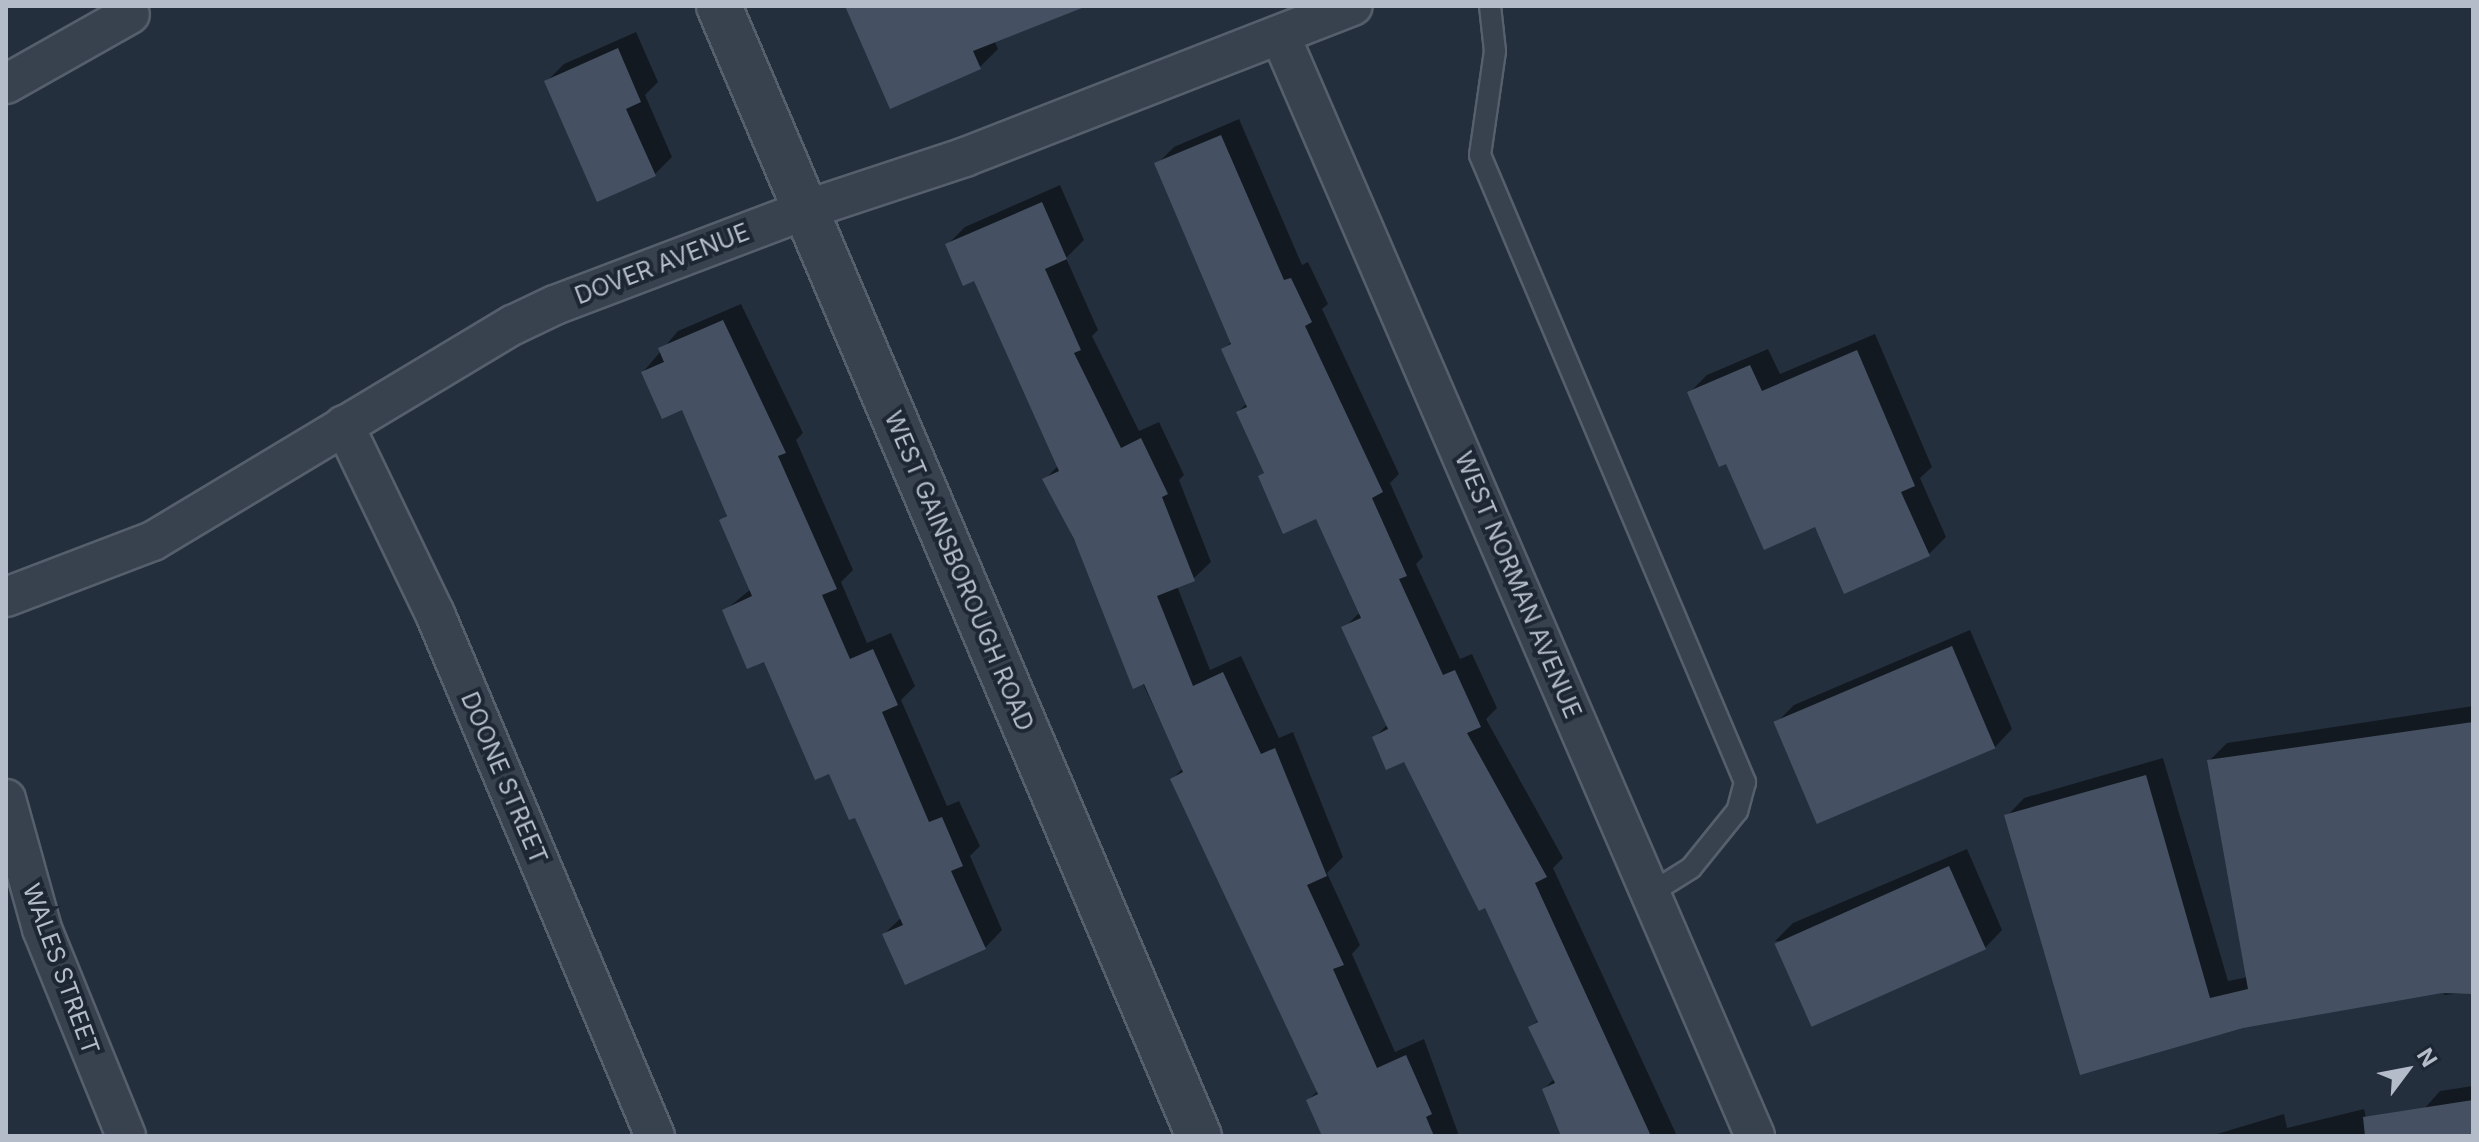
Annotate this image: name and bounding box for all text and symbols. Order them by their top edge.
street label: DOVER AVENUE [571,218,753,310]
street label: WEST GAINSBOROUGH ROAD [878,407,1040,735]
street label: WEST NORMAN AVENUE [1449,447,1587,723]
street label: DOONE STREET [455,688,553,868]
street label: WALES STREET [17,880,105,1058]
north arrow [2367,1030,2447,1110]
text: N [2412,1043,2443,1071]

